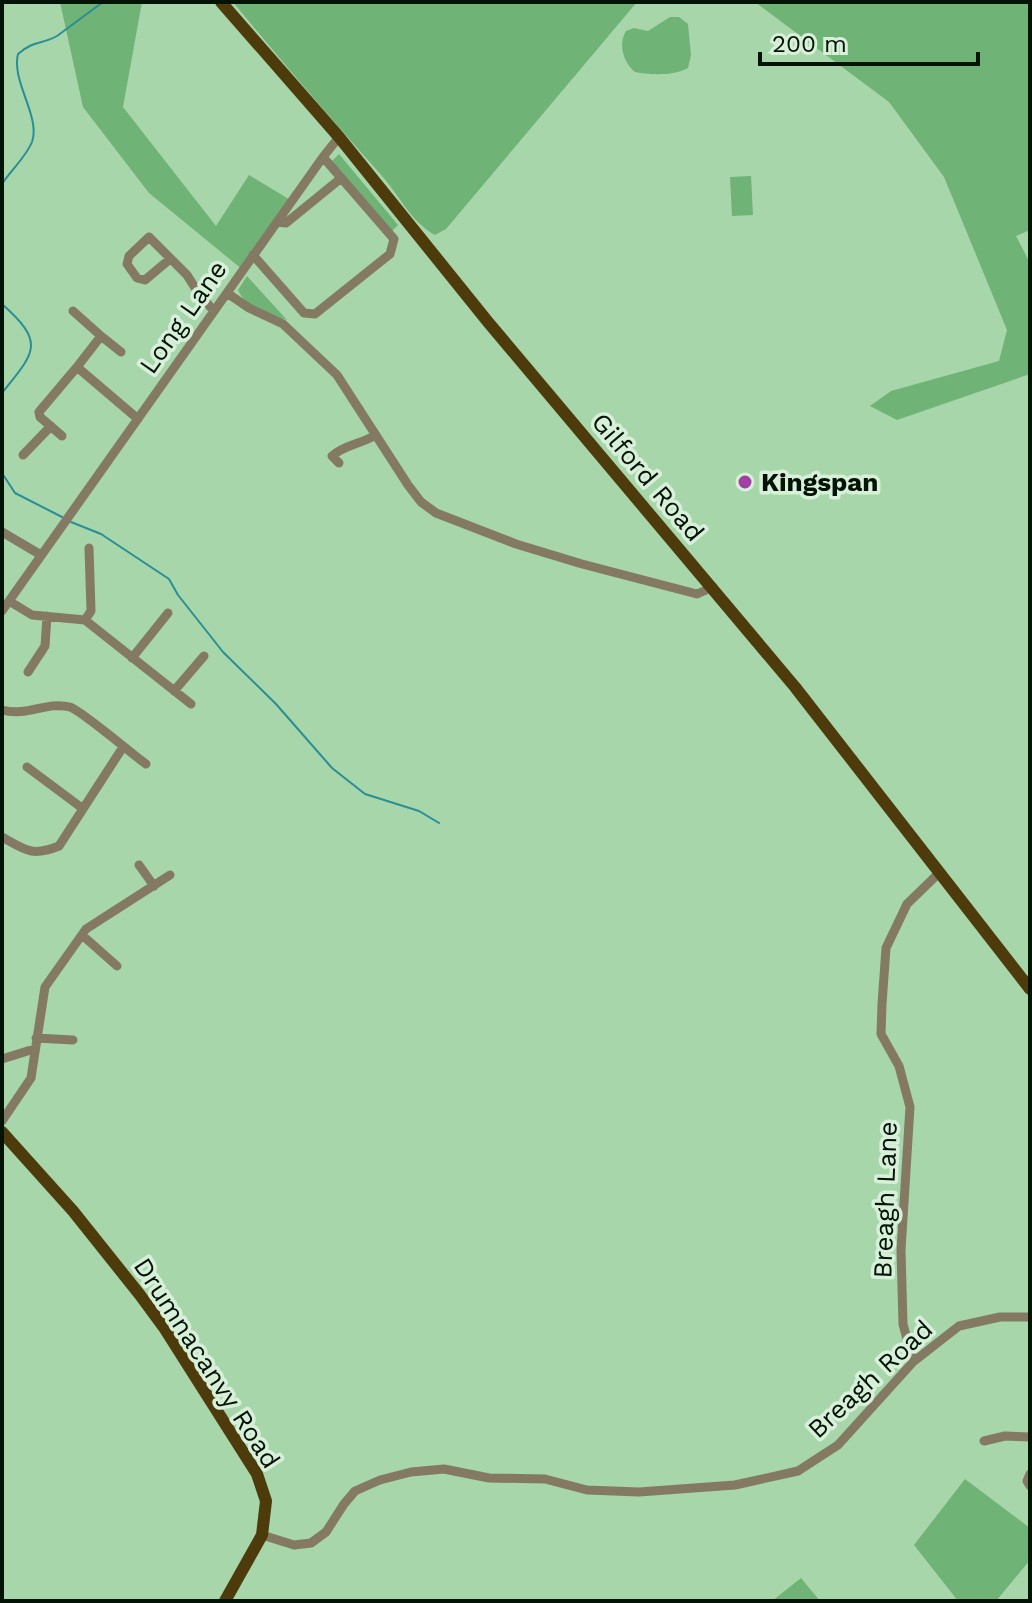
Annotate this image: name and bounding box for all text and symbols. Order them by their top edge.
scale bar [760,16,978,66]
text: 200 m [772,30,847,58]
street label: Long Lane [133,255,233,379]
street label: Gilford Road [586,407,710,547]
place label: Kingspan [761,467,878,497]
marker: Kingspan [736,473,754,491]
street label: Breagh Lane [867,1121,903,1279]
street label: Drumnacanvy Road [128,1252,286,1474]
street label: Breagh Road [802,1314,938,1444]

